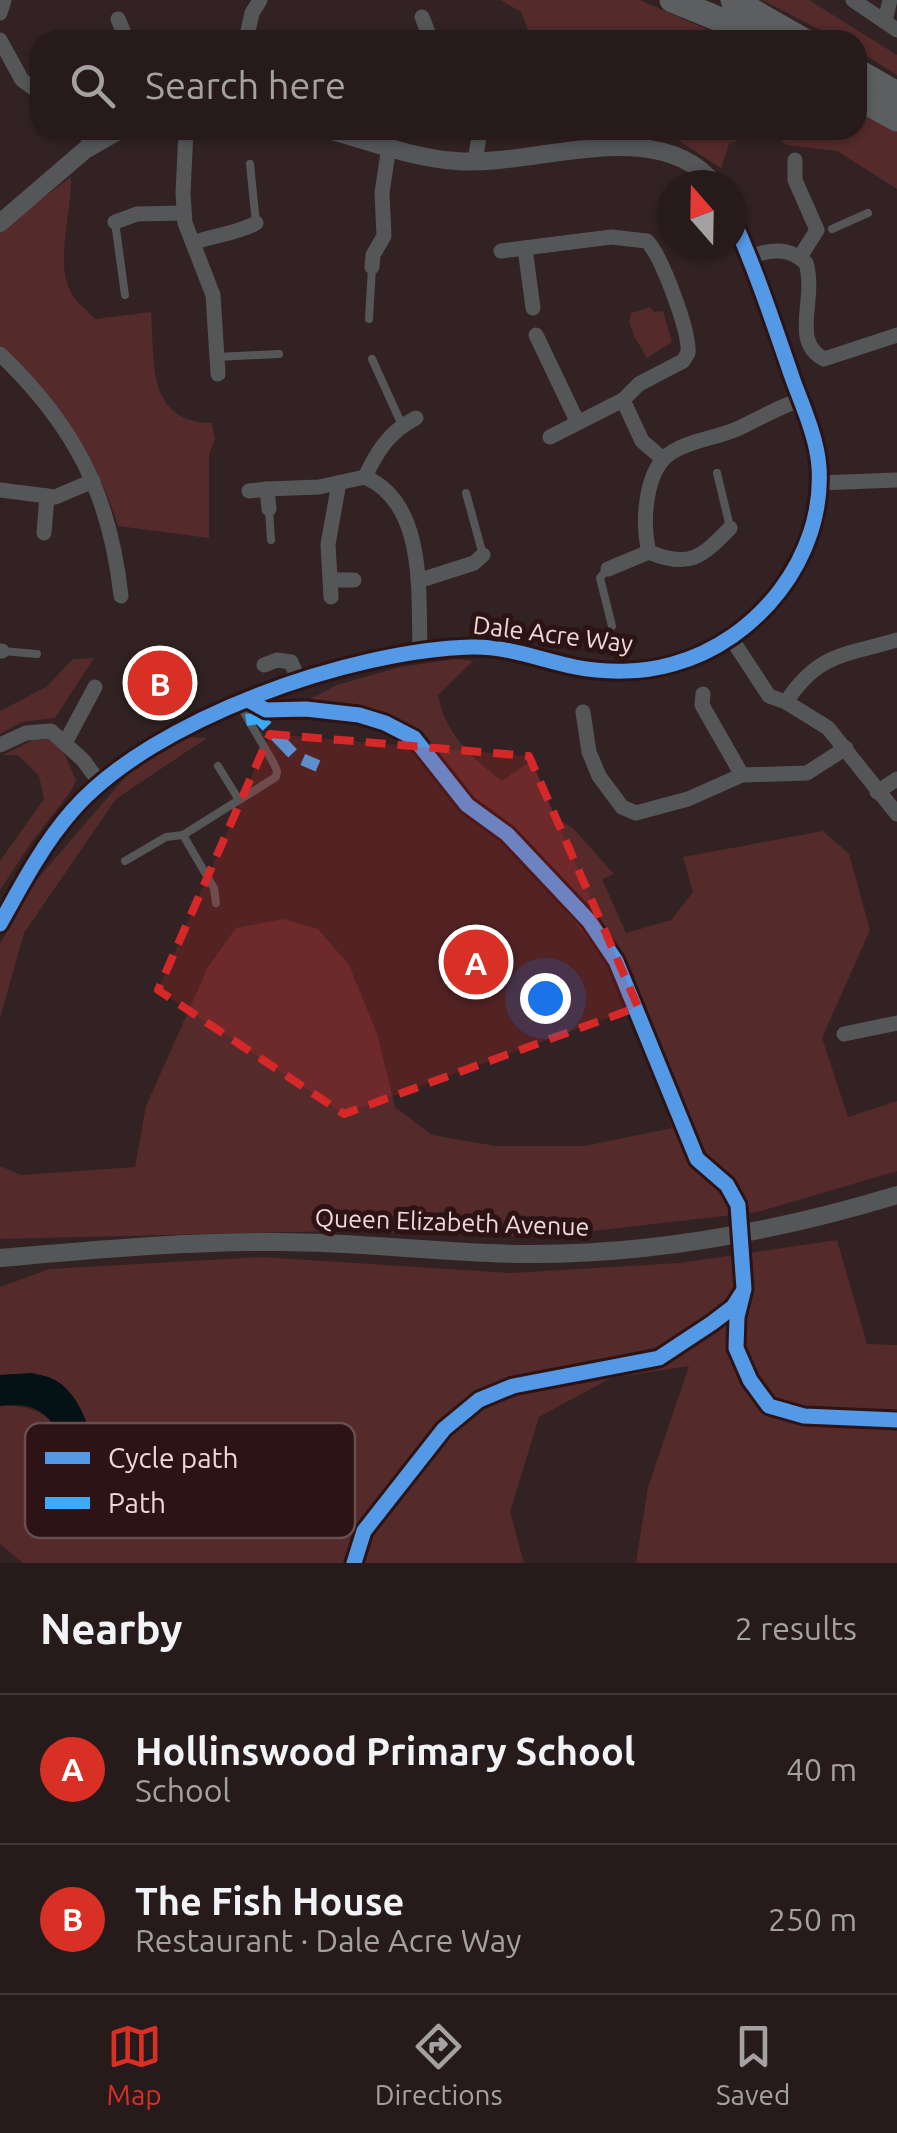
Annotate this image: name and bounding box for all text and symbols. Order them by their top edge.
search box [30,30,867,140]
icon: search [65,58,120,113]
text: Search here [145,64,346,106]
north arrow [657,170,747,260]
street label: Dale Acre Way [471,610,635,658]
pin: B [128,646,192,720]
pin: A [444,924,508,1000]
your location [520,973,571,1024]
street label: Queen Elizabeth Avenue [314,1203,590,1241]
legend [25,1423,355,1538]
text: Cycle path [108,1442,239,1473]
text: Path [108,1487,166,1518]
text: Nearby [40,1605,183,1652]
text: 2 results [735,1610,857,1646]
text: Hollinswood Primary School [135,1730,635,1772]
text: A [61,1751,84,1787]
text: 40 m [786,1751,857,1787]
text: School [135,1772,231,1808]
text: The Fish House [135,1880,405,1922]
text: B [62,1901,83,1937]
text: 250 m [768,1901,857,1937]
text: Restaurant · Dale Acre Way [135,1922,522,1958]
tab: Map [107,2019,162,2110]
tab: Directions [375,2019,503,2110]
tab: Saved [716,2019,790,2110]

